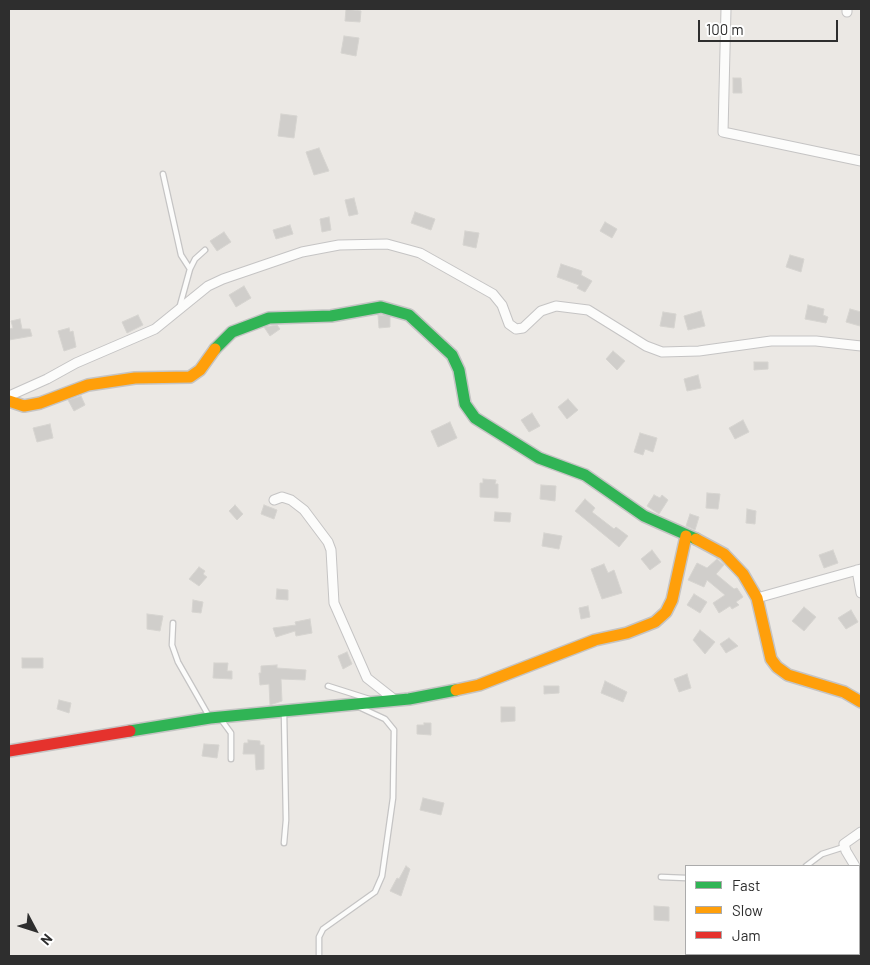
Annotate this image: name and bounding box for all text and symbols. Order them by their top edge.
scale bar [700,10,840,42]
text: 100 m [706,20,744,38]
legend [685,865,860,955]
text: Fast [732,876,760,894]
text: Slow [732,901,763,919]
north arrow [10,905,60,955]
text: Jam [732,926,761,944]
text: N [37,931,56,949]

